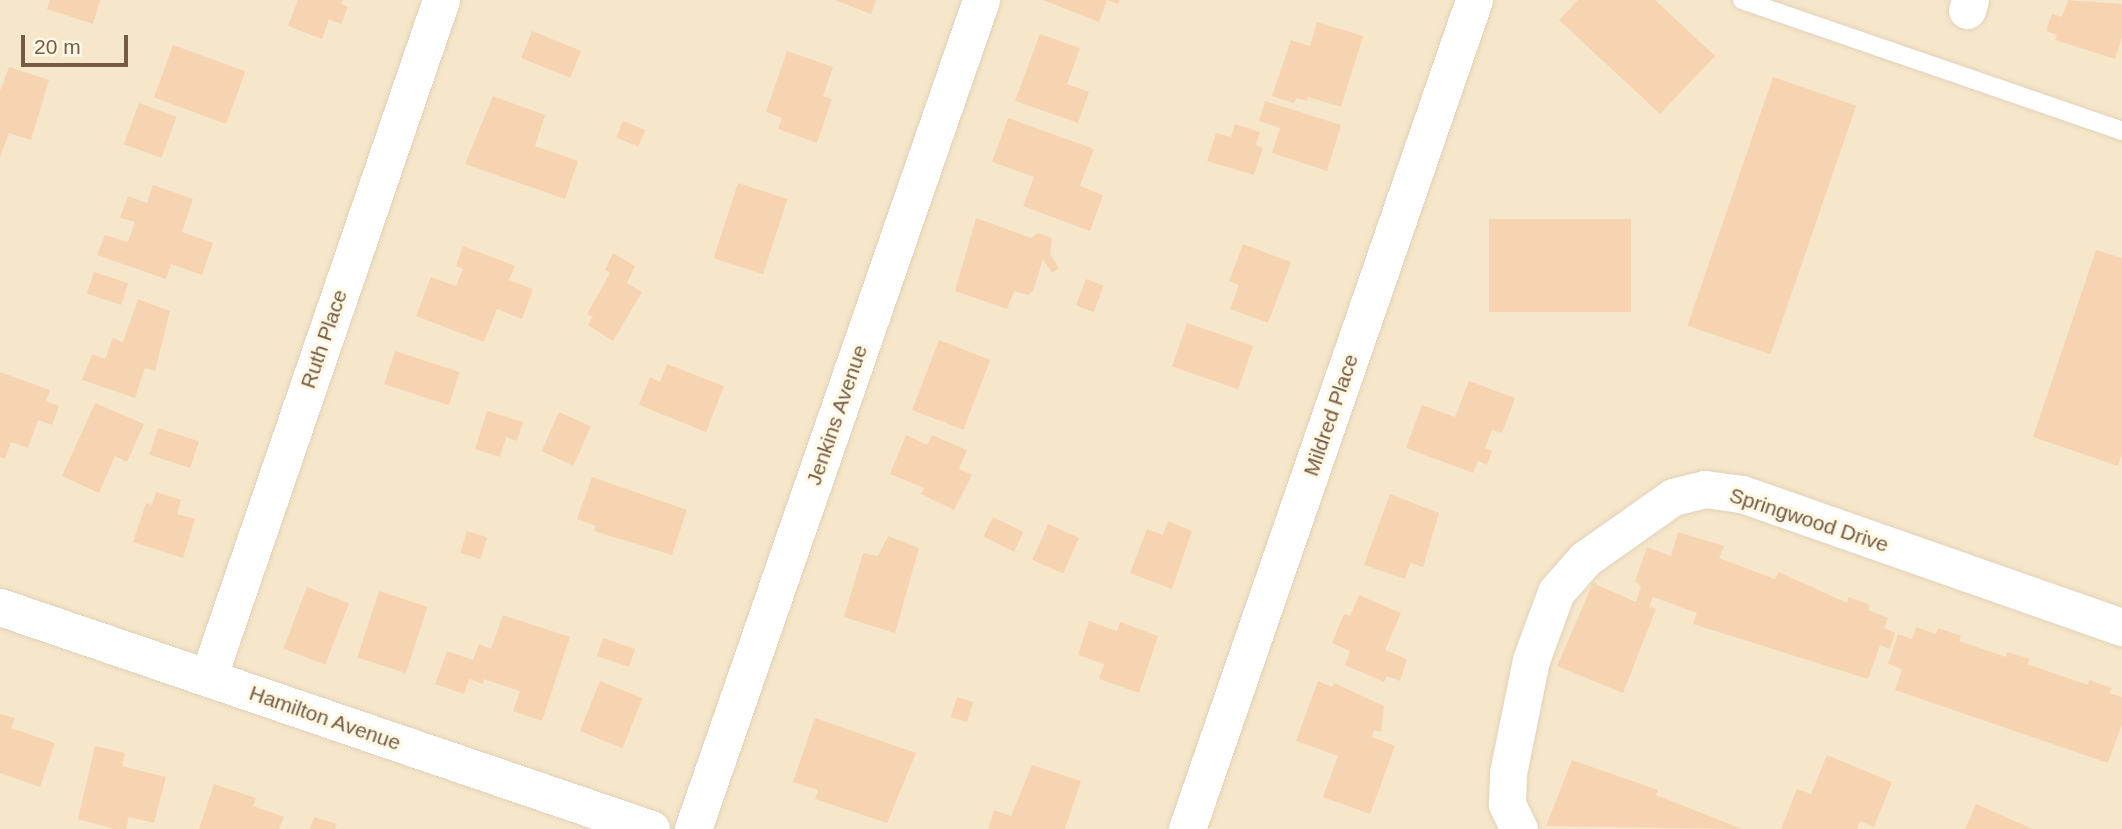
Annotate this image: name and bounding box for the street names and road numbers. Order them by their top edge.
street label: Ruth Place [295,286,353,392]
street label: Jenkins Avenue [801,341,873,489]
street label: Mildred Place [1298,351,1364,479]
street label: Springwood Drive [1726,482,1892,558]
street label: Hamilton Avenue [245,680,405,756]

